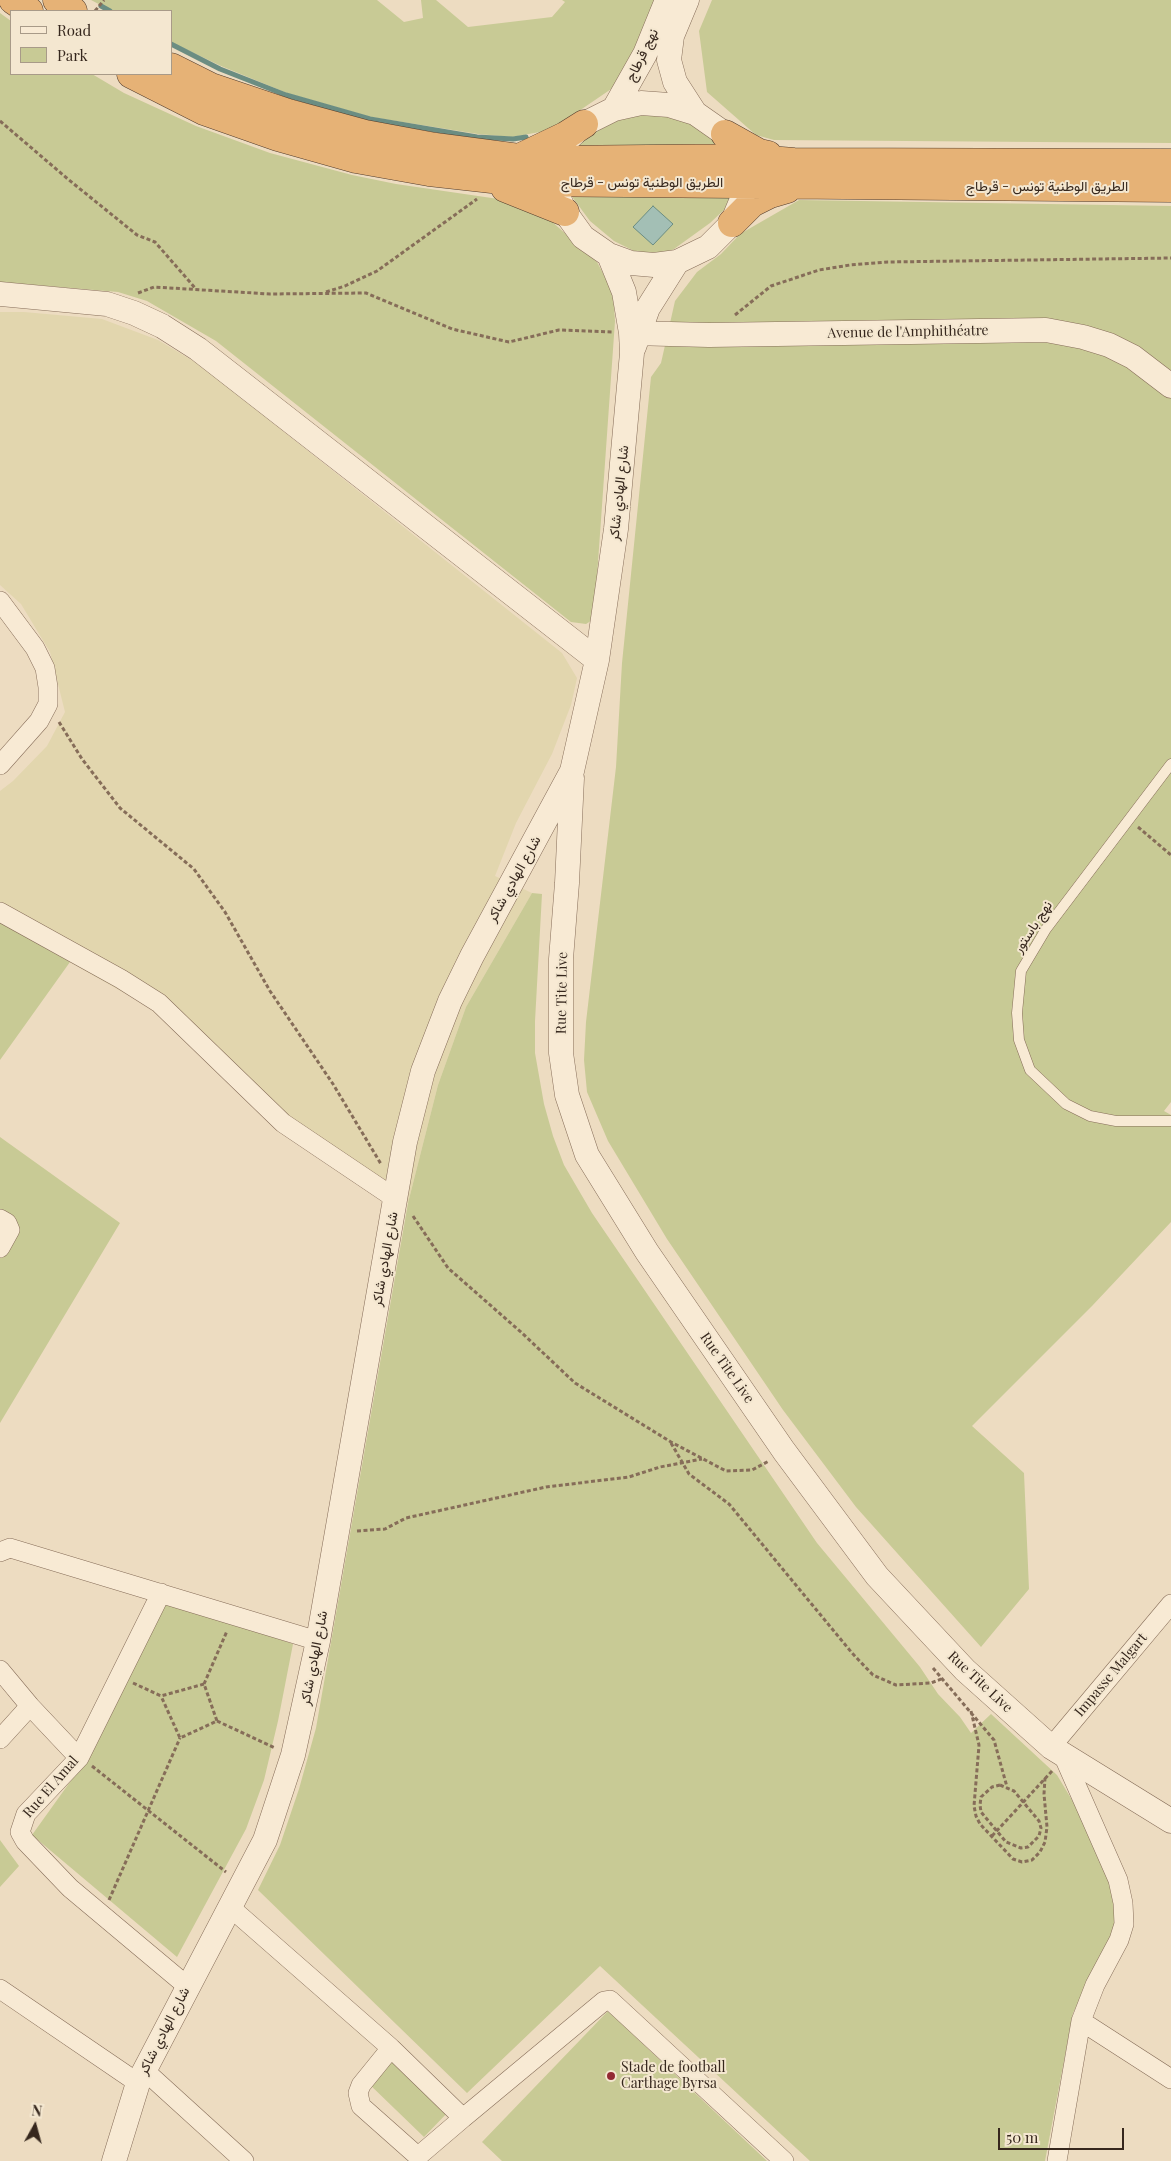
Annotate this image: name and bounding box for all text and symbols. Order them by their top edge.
legend [10,10,172,75]
text: Road [57,20,91,40]
street label: نهج قرطاج [622,26,662,84]
text: Park [57,45,88,65]
street label: الطريق الوطنية تونس - قرطاج [561,175,723,191]
street label: الطريق الوطنية تونس - قرطاج [966,179,1128,195]
street label: Avenue de l'Amphithéatre [827,322,989,342]
street label: شارع الهادي شاكر [606,444,632,542]
street label: شارع الهادي شاكر [483,833,545,925]
street label: نهج باستور [1010,898,1056,956]
street label: Rue Tite Live [553,952,571,1034]
street label: شارع الهادي شاكر [368,1210,402,1308]
street label: Rue Tite Live [697,1330,757,1406]
street label: شارع الهادي شاكر [297,1609,331,1707]
street label: Impasse Malgart [1071,1630,1151,1720]
street label: Rue Tite Live [944,1648,1016,1716]
street label: Rue El Amal [20,1753,82,1821]
street label: شارع الهادي شاكر [135,1984,193,2078]
place label: Stade de football Carthage Byrsa [621,2060,725,2092]
marker: Stade de football Carthage Byrsa [605,2070,617,2082]
north arrow [10,2101,60,2151]
text: N [31,2101,43,2121]
scale bar [1001,2118,1127,2150]
text: 50 m [1006,2127,1038,2147]

